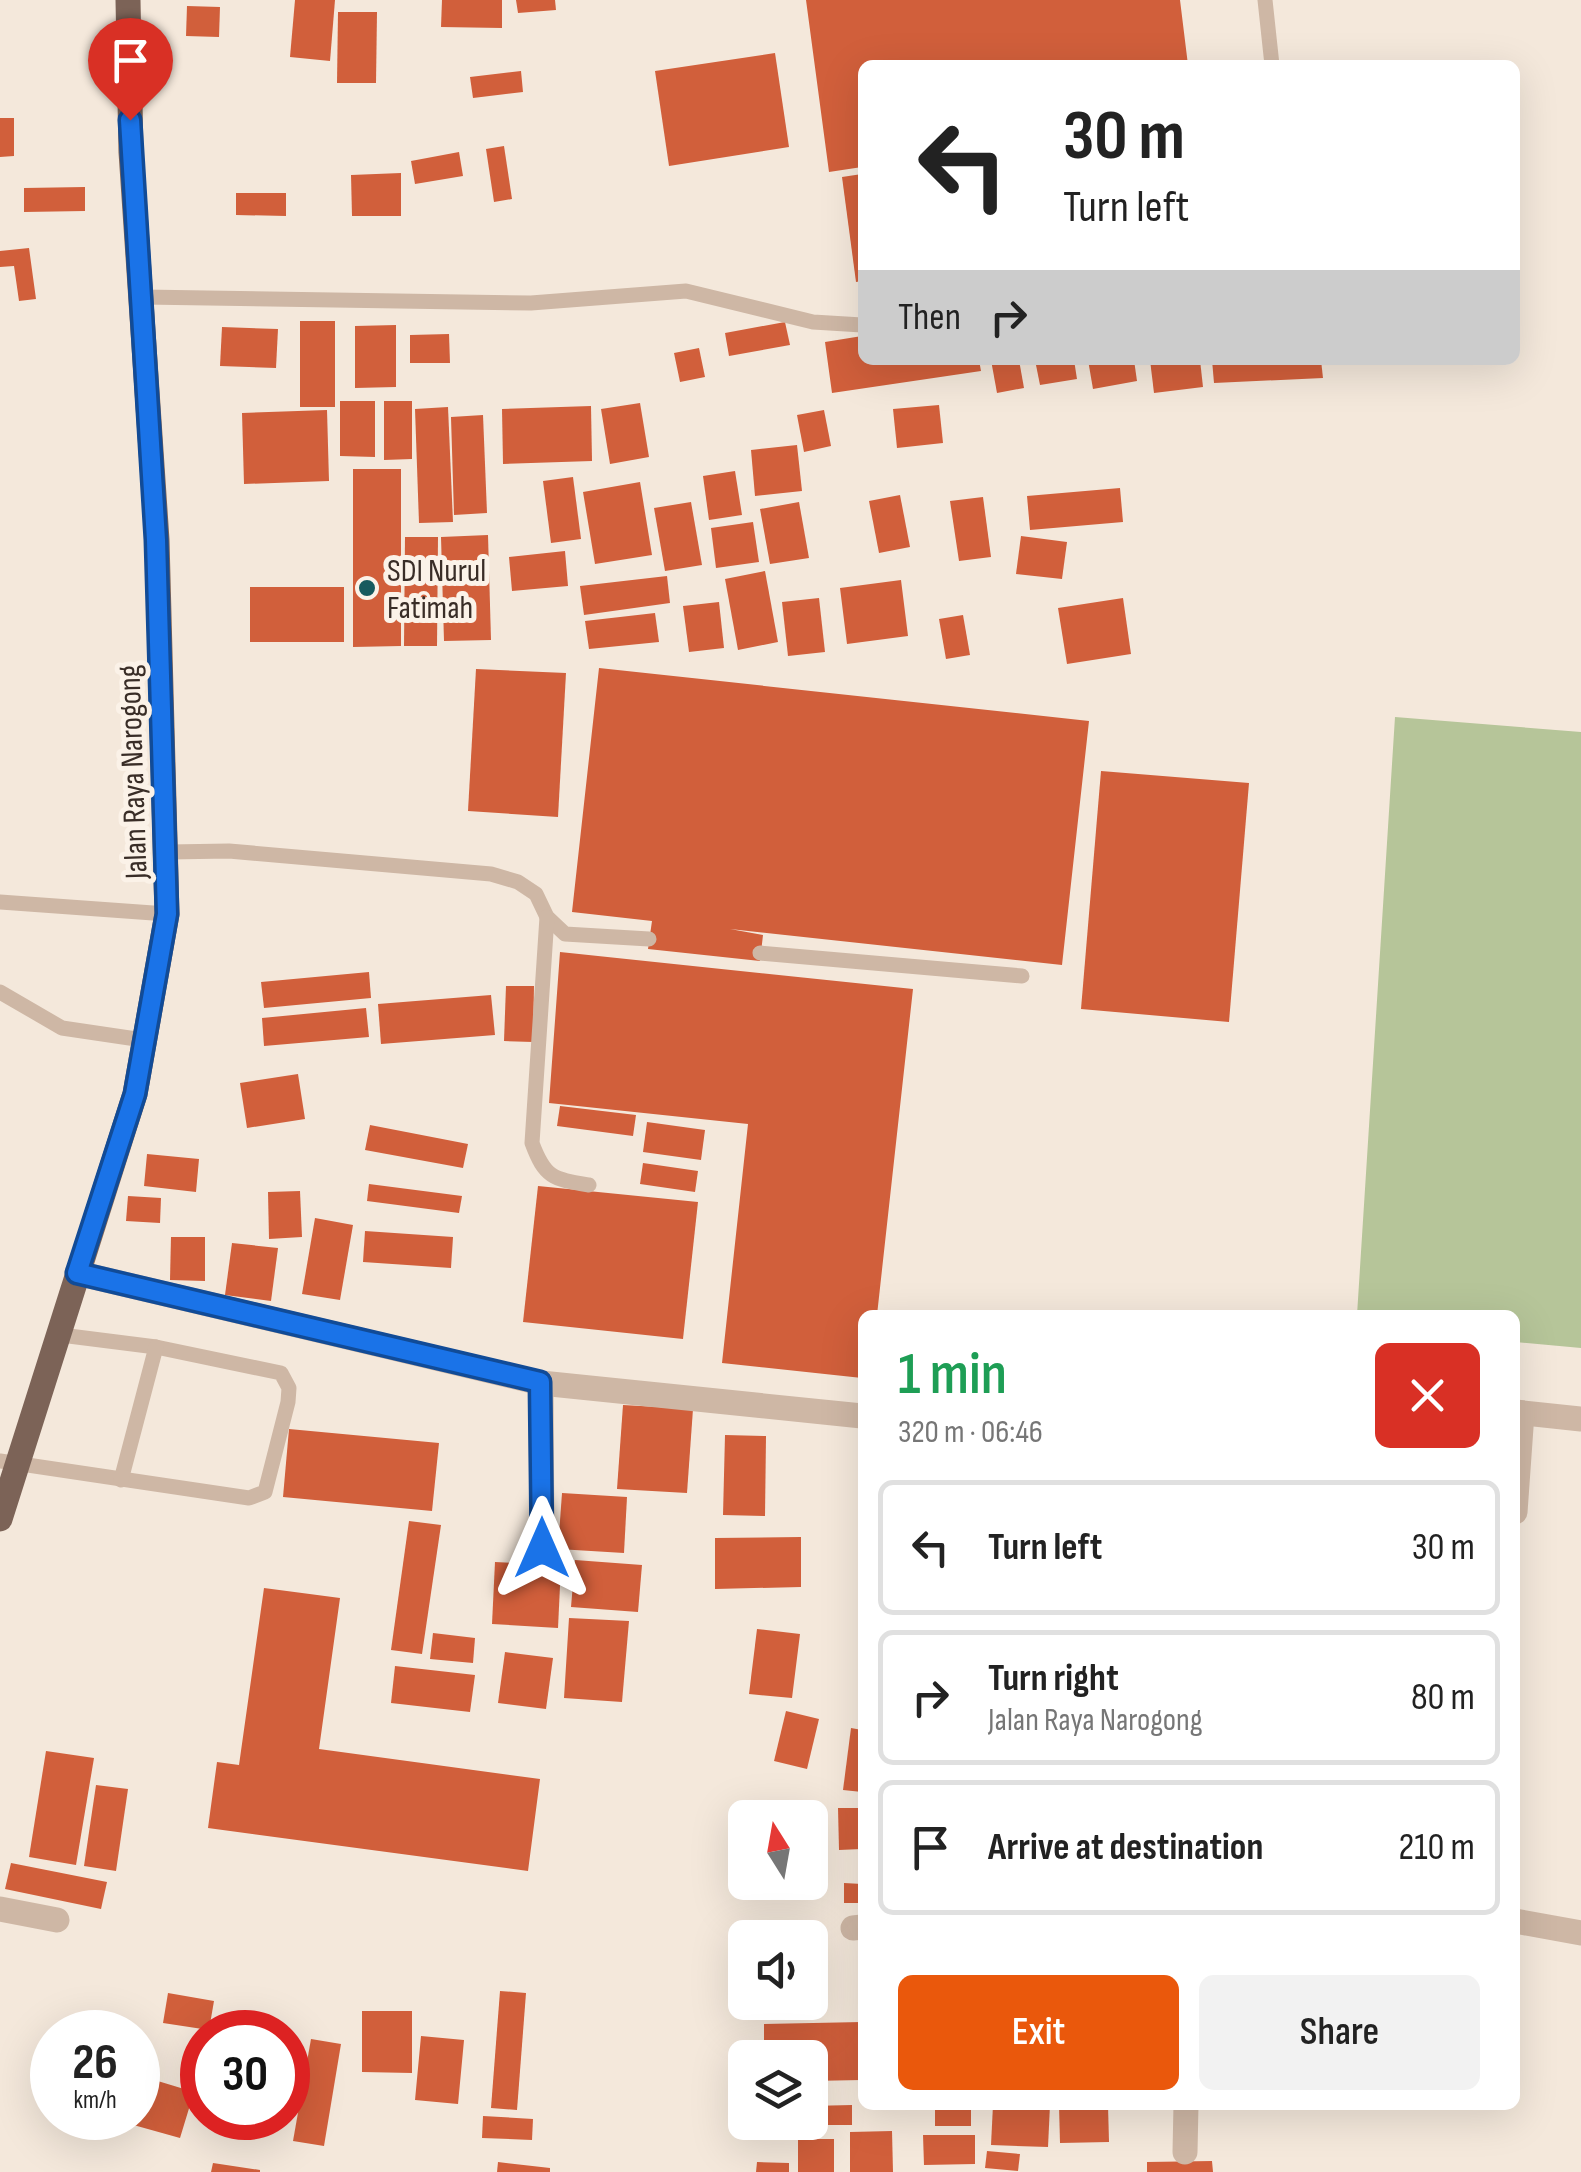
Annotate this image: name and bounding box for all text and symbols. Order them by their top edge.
pin [88,18,173,121]
icon: arrive [103,33,158,88]
text: 30 m [1063,95,1185,179]
icon: left [898,100,1028,230]
text: Turn left [1063,180,1189,235]
icon: right [981,290,1036,345]
text: Then [898,295,961,340]
place label: SDI Nurul Fatimah [387,552,486,628]
marker: SDI Nurul Fatimah [356,577,378,599]
street label: Jalan Raya Narogong [110,664,157,881]
text: 1 min [898,1339,1007,1411]
button: close [1375,1343,1480,1448]
text: 320 m · 06:46 [898,1413,1043,1452]
position arrow [490,1496,594,1600]
icon: left [903,1520,958,1575]
text: Turn left [988,1525,1102,1570]
text: 30 m [1412,1525,1475,1570]
text: Turn right [988,1656,1119,1701]
icon: right [903,1670,958,1725]
text: 80 m [1411,1675,1475,1720]
text: Jalan Raya Narogong [988,1701,1203,1740]
north arrow [728,1800,828,1900]
map controls [728,1800,828,2140]
icon: arrive [903,1820,958,1875]
text: Arrive at destination [988,1825,1263,1870]
text: 210 m [1399,1825,1475,1870]
button: sound [728,1920,828,2020]
button: Exit [898,1975,1179,2090]
button: Share [1199,1975,1480,2090]
speed limit sign: 30 [180,2010,310,2140]
text: 26 [72,2033,118,2093]
button: layers [728,2040,828,2140]
text: km/h [73,2085,117,2116]

